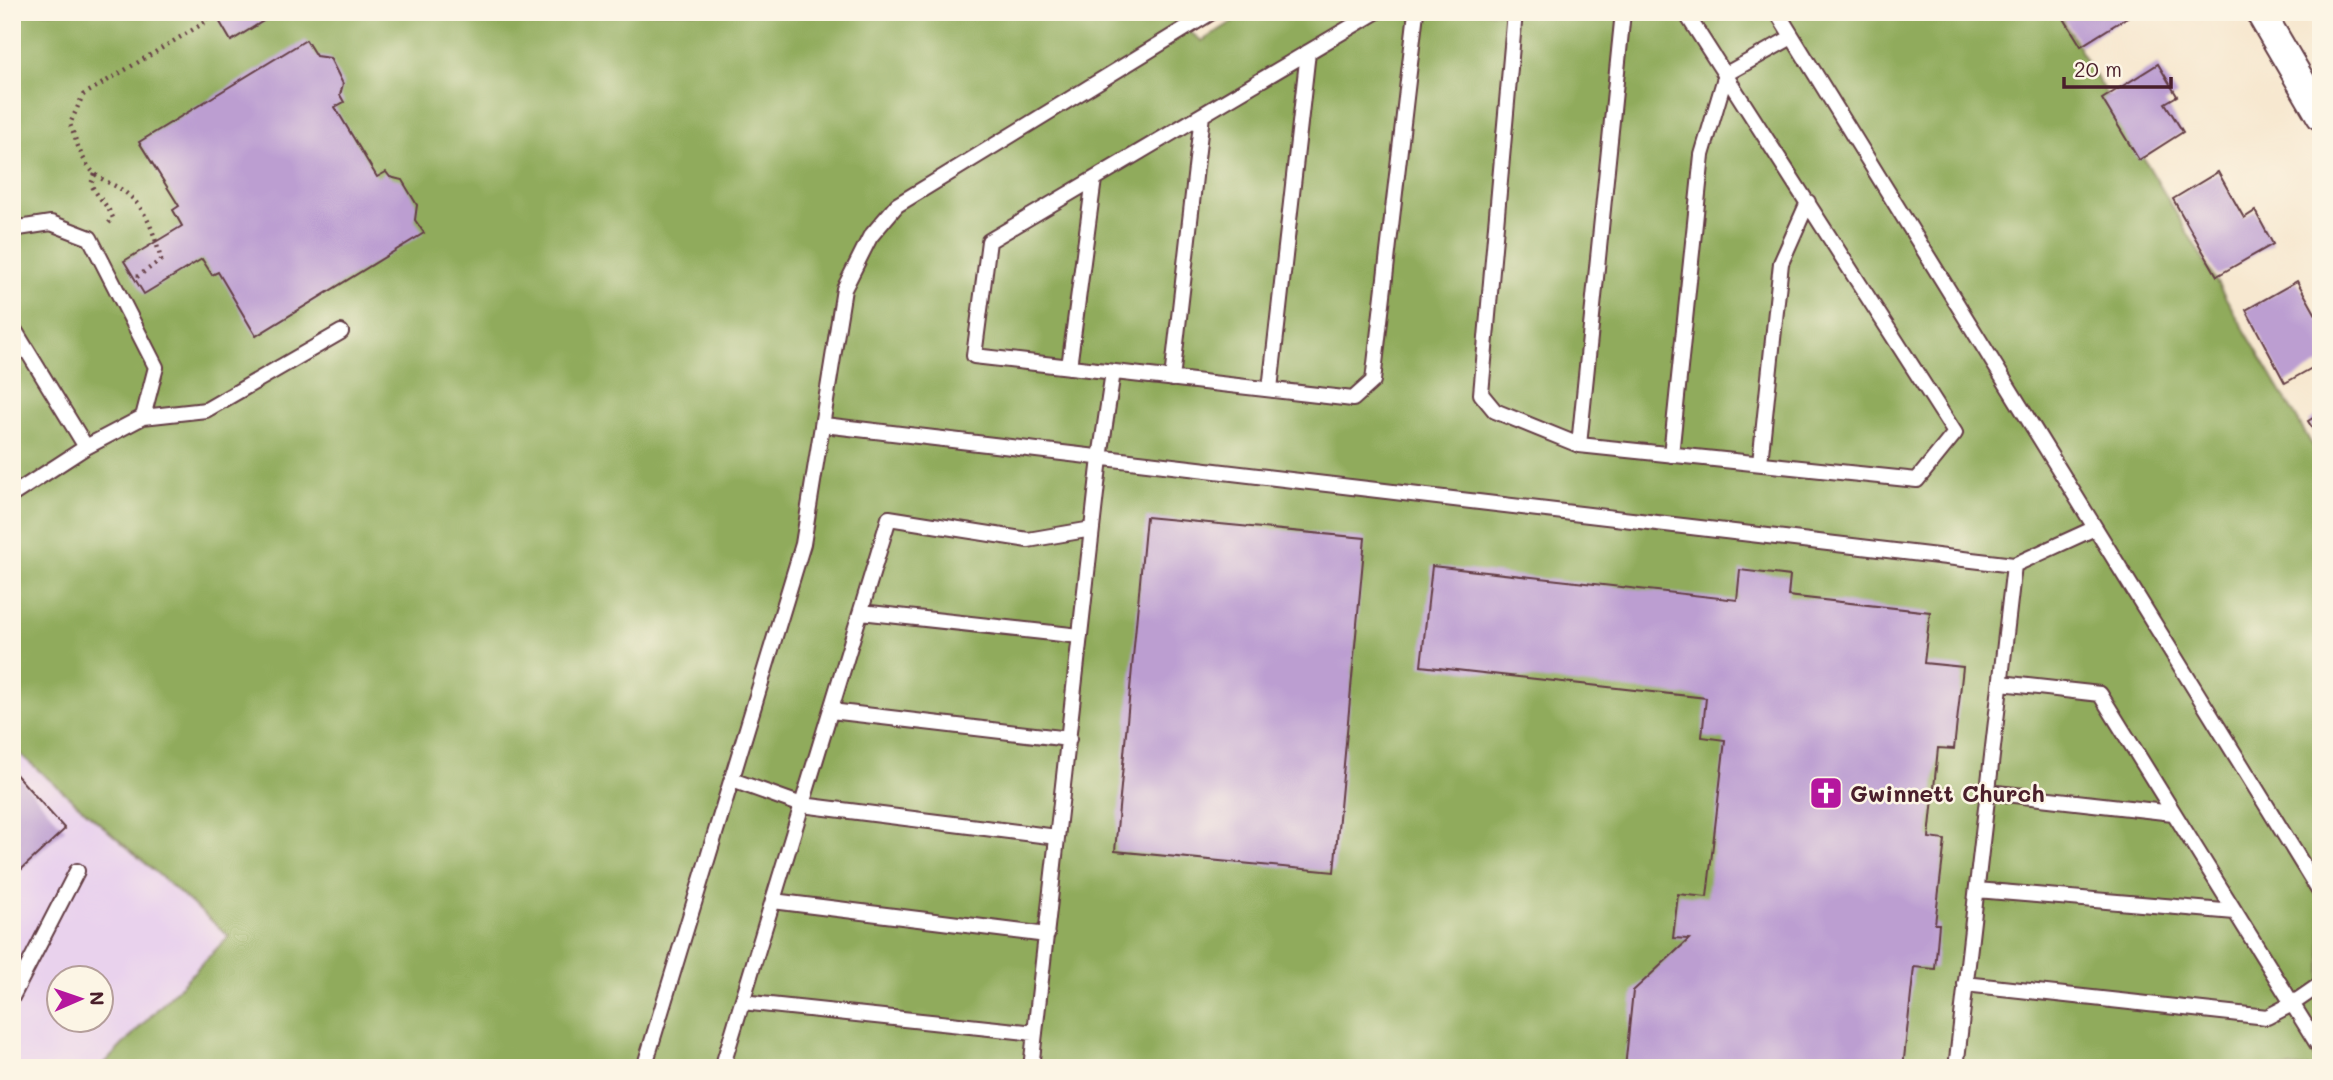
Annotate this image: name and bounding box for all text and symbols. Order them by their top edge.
scale bar [2064,46,2170,90]
text: 20 m [2074,55,2122,82]
church icon: Gwinnett Church [1807,774,1845,812]
place label: Gwinnett Church [1850,778,2045,808]
north arrow [46,964,116,1034]
text: N [85,991,110,1006]

